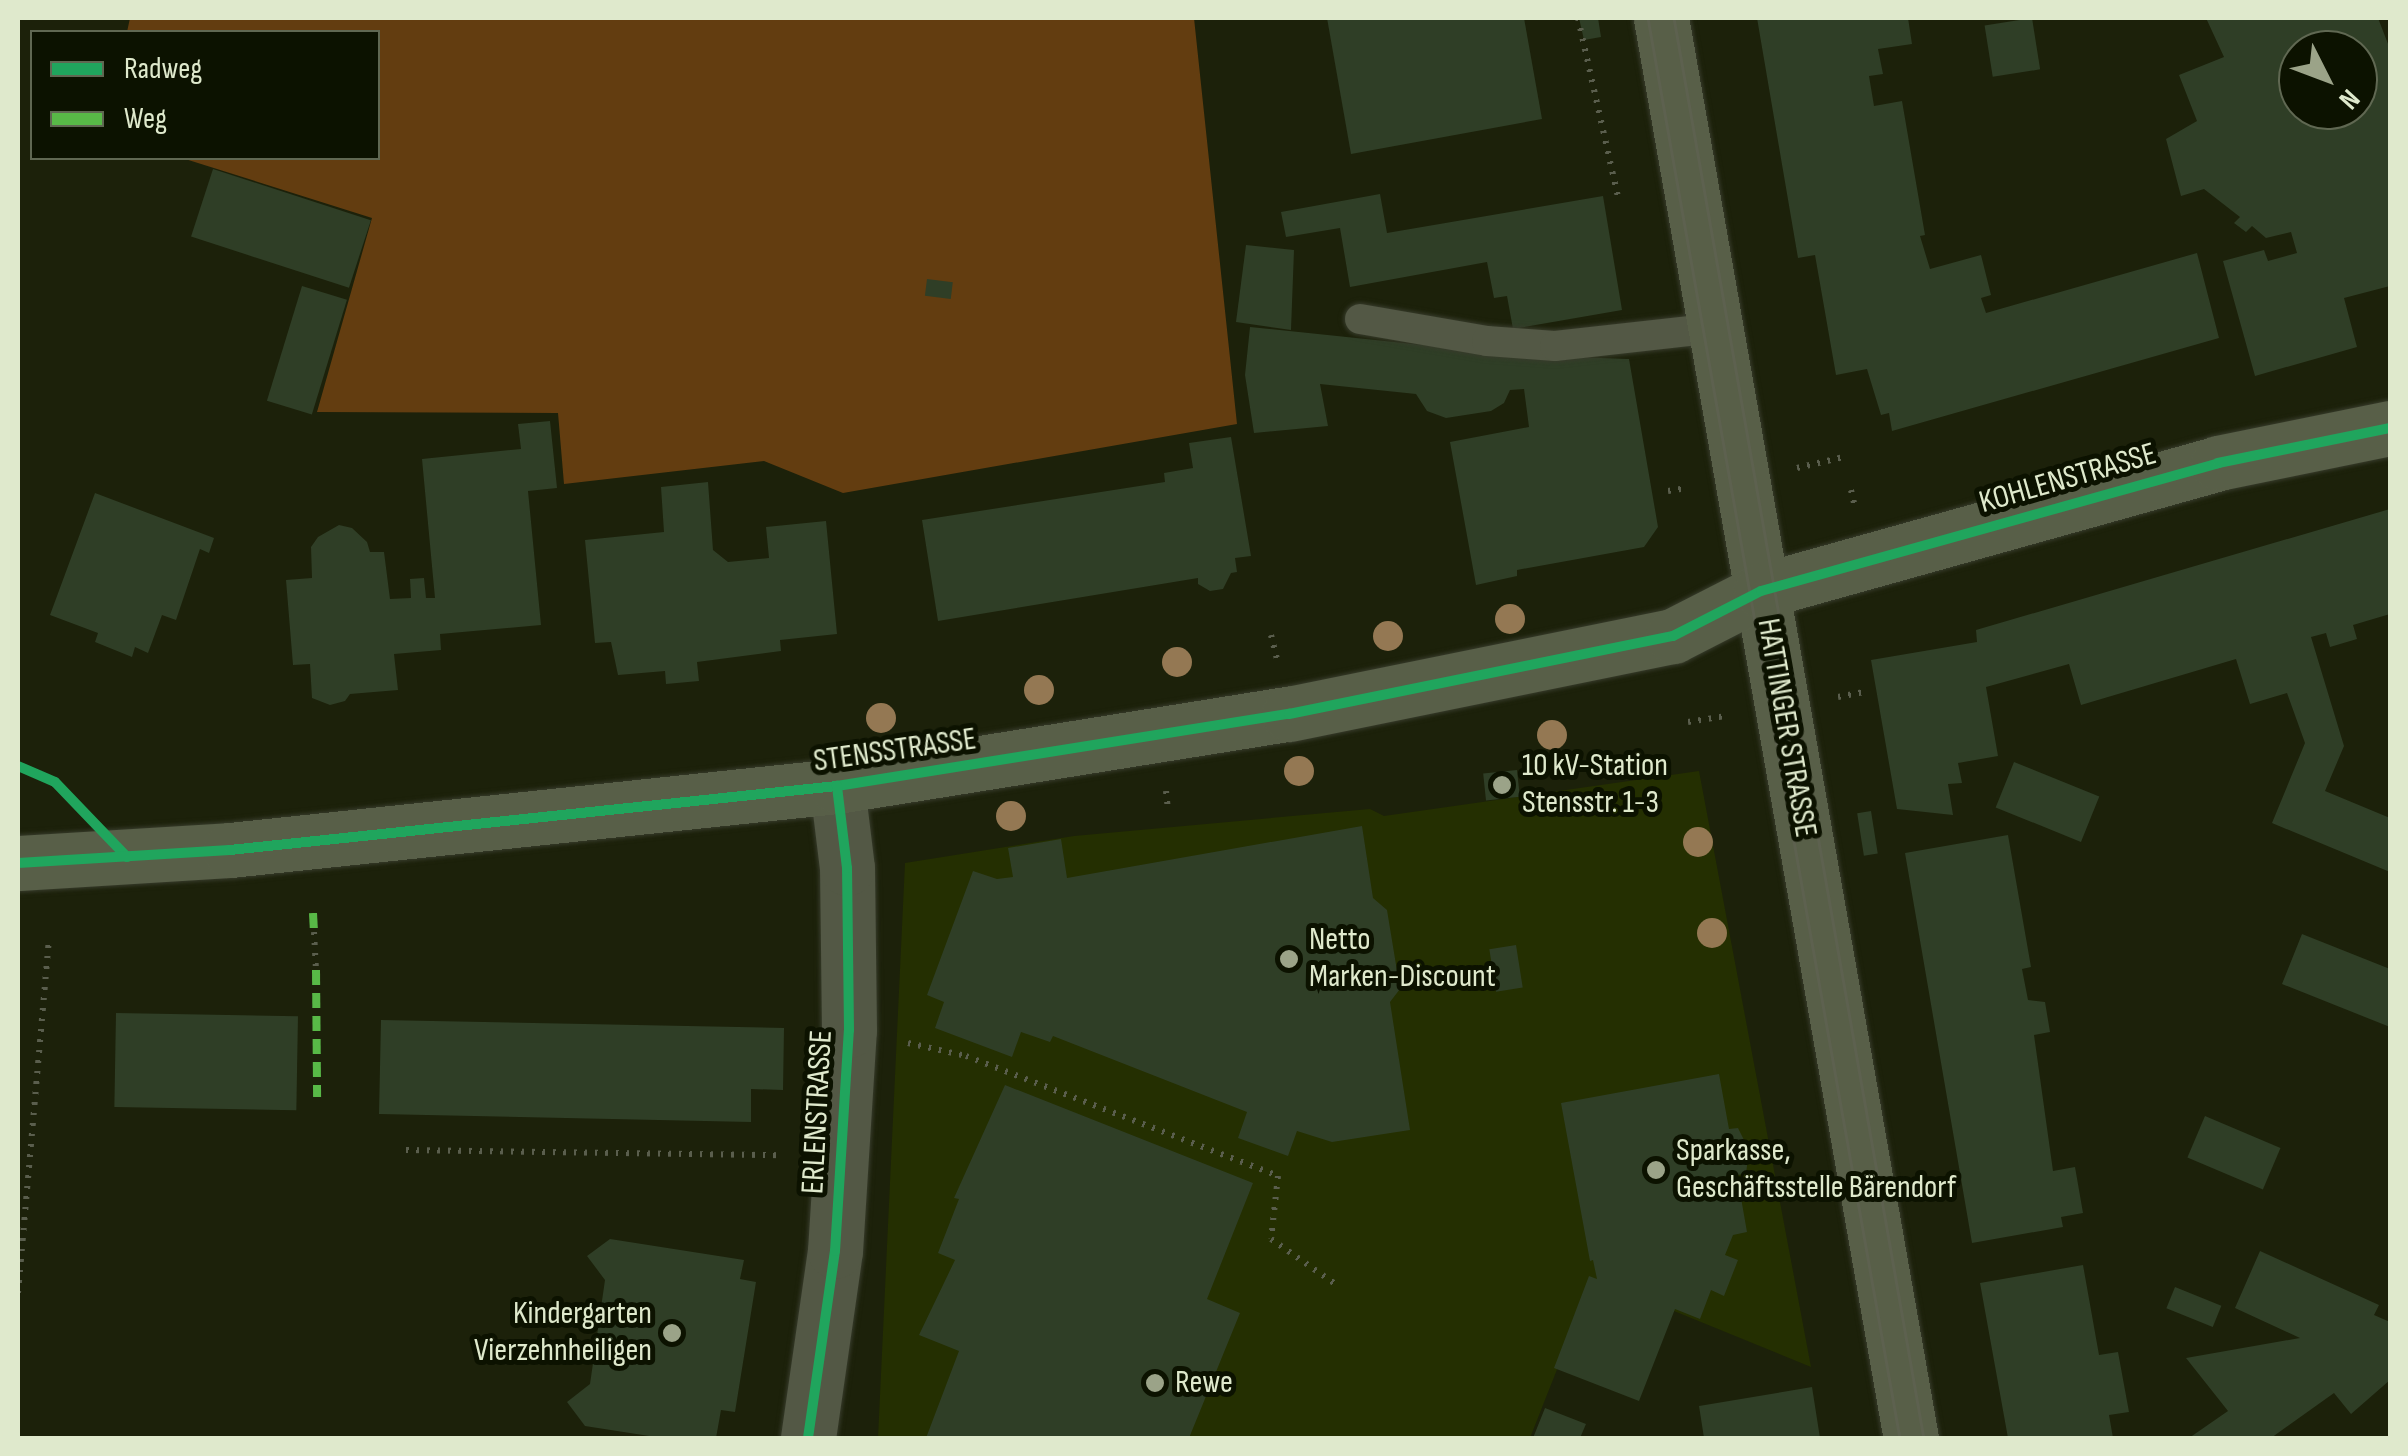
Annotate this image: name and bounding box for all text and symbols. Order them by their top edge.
legend [30,30,380,160]
north arrow [2278,30,2378,130]
text: Radweg [124,51,202,87]
text: N [2332,82,2366,116]
text: Weg [124,101,167,137]
street label: KOHLENSTRASSE [1975,435,2161,523]
street label: HATTINGER STRASSE [1748,616,1824,840]
street label: STENSSTRASSE [811,721,979,781]
place label: 10 kV-Station Stensstr. 1-3 [1522,748,1668,823]
marker: 10 kV-Station Stensstr. 1-3 [1491,774,1513,796]
place label: Netto Marken-Discount [1309,922,1496,997]
marker: Netto Marken-Discount [1278,948,1300,970]
street label: ERLENSTRASSE [795,1029,841,1195]
place label: Sparkasse, Geschäftsstelle Bärendorf [1676,1133,1956,1208]
marker: Sparkasse, Geschäftsstelle Bärendorf [1645,1159,1667,1181]
place label: Kindergarten Vierzehnheiligen [474,1296,652,1371]
marker: Kindergarten Vierzehnheiligen [661,1322,683,1344]
place label: Rewe [1175,1364,1233,1402]
marker: Rewe [1144,1372,1166,1394]

